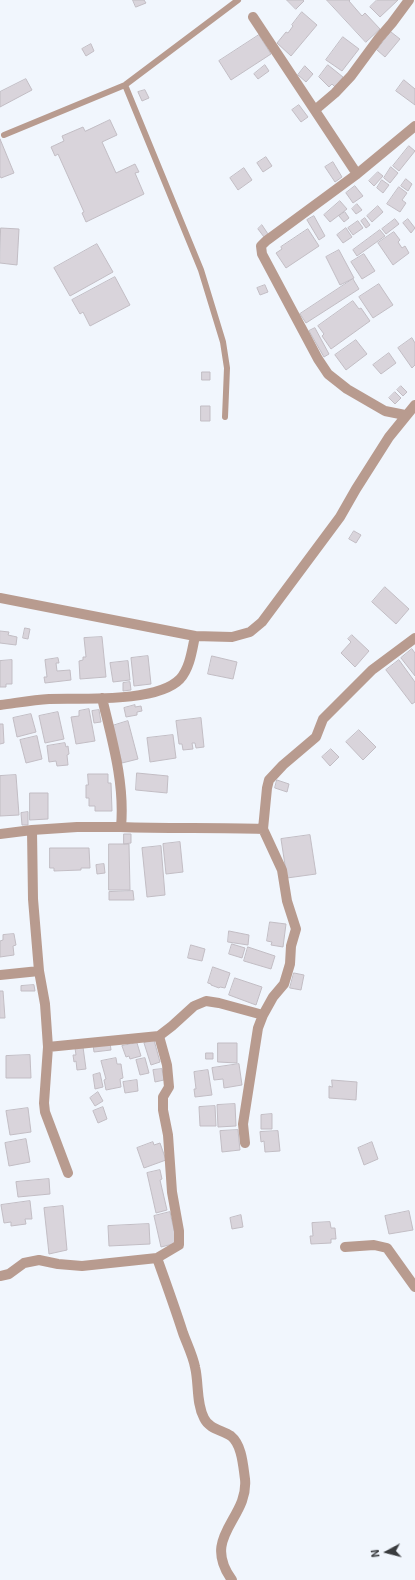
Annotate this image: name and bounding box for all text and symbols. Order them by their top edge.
north arrow [367,1532,407,1572]
text: N [368,1549,382,1558]

